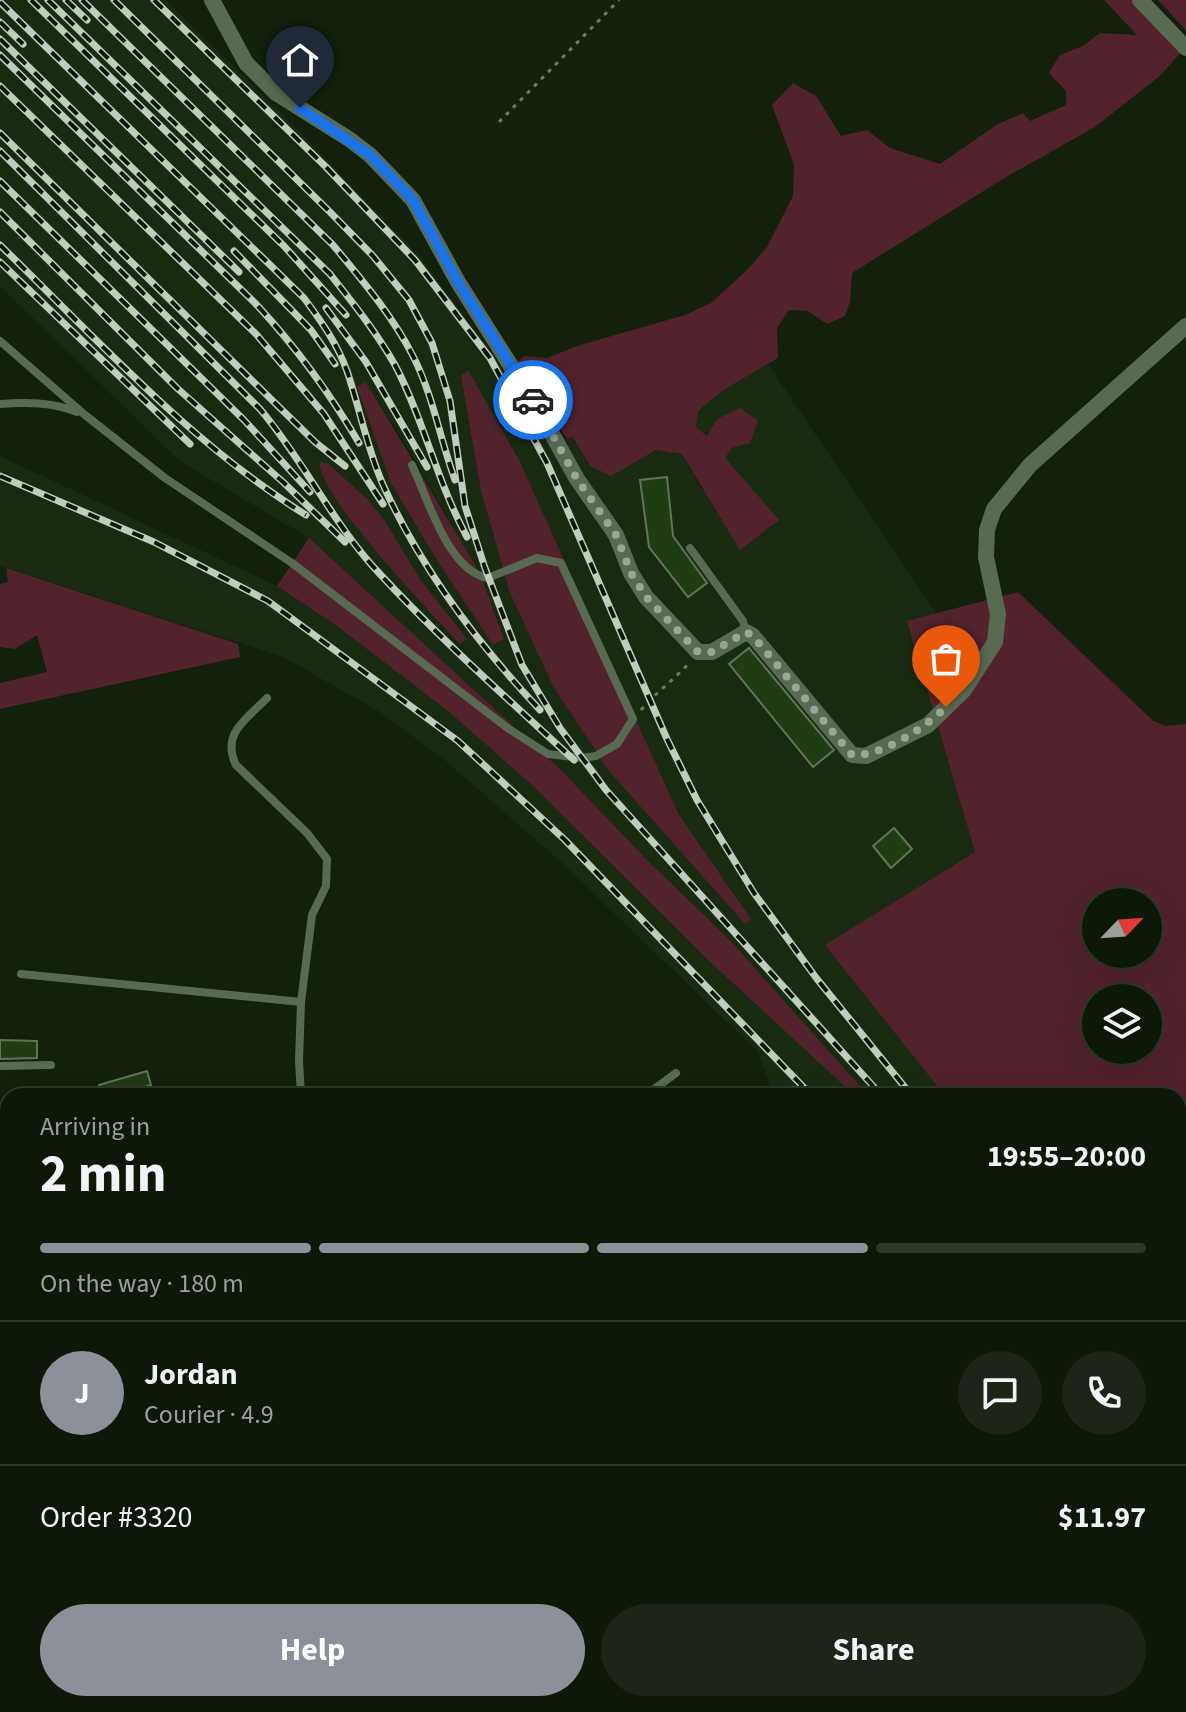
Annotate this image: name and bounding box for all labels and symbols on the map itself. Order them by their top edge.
pin [266,26,334,108]
courier [493,360,573,440]
pin [912,625,980,707]
north arrow [1082,888,1162,968]

